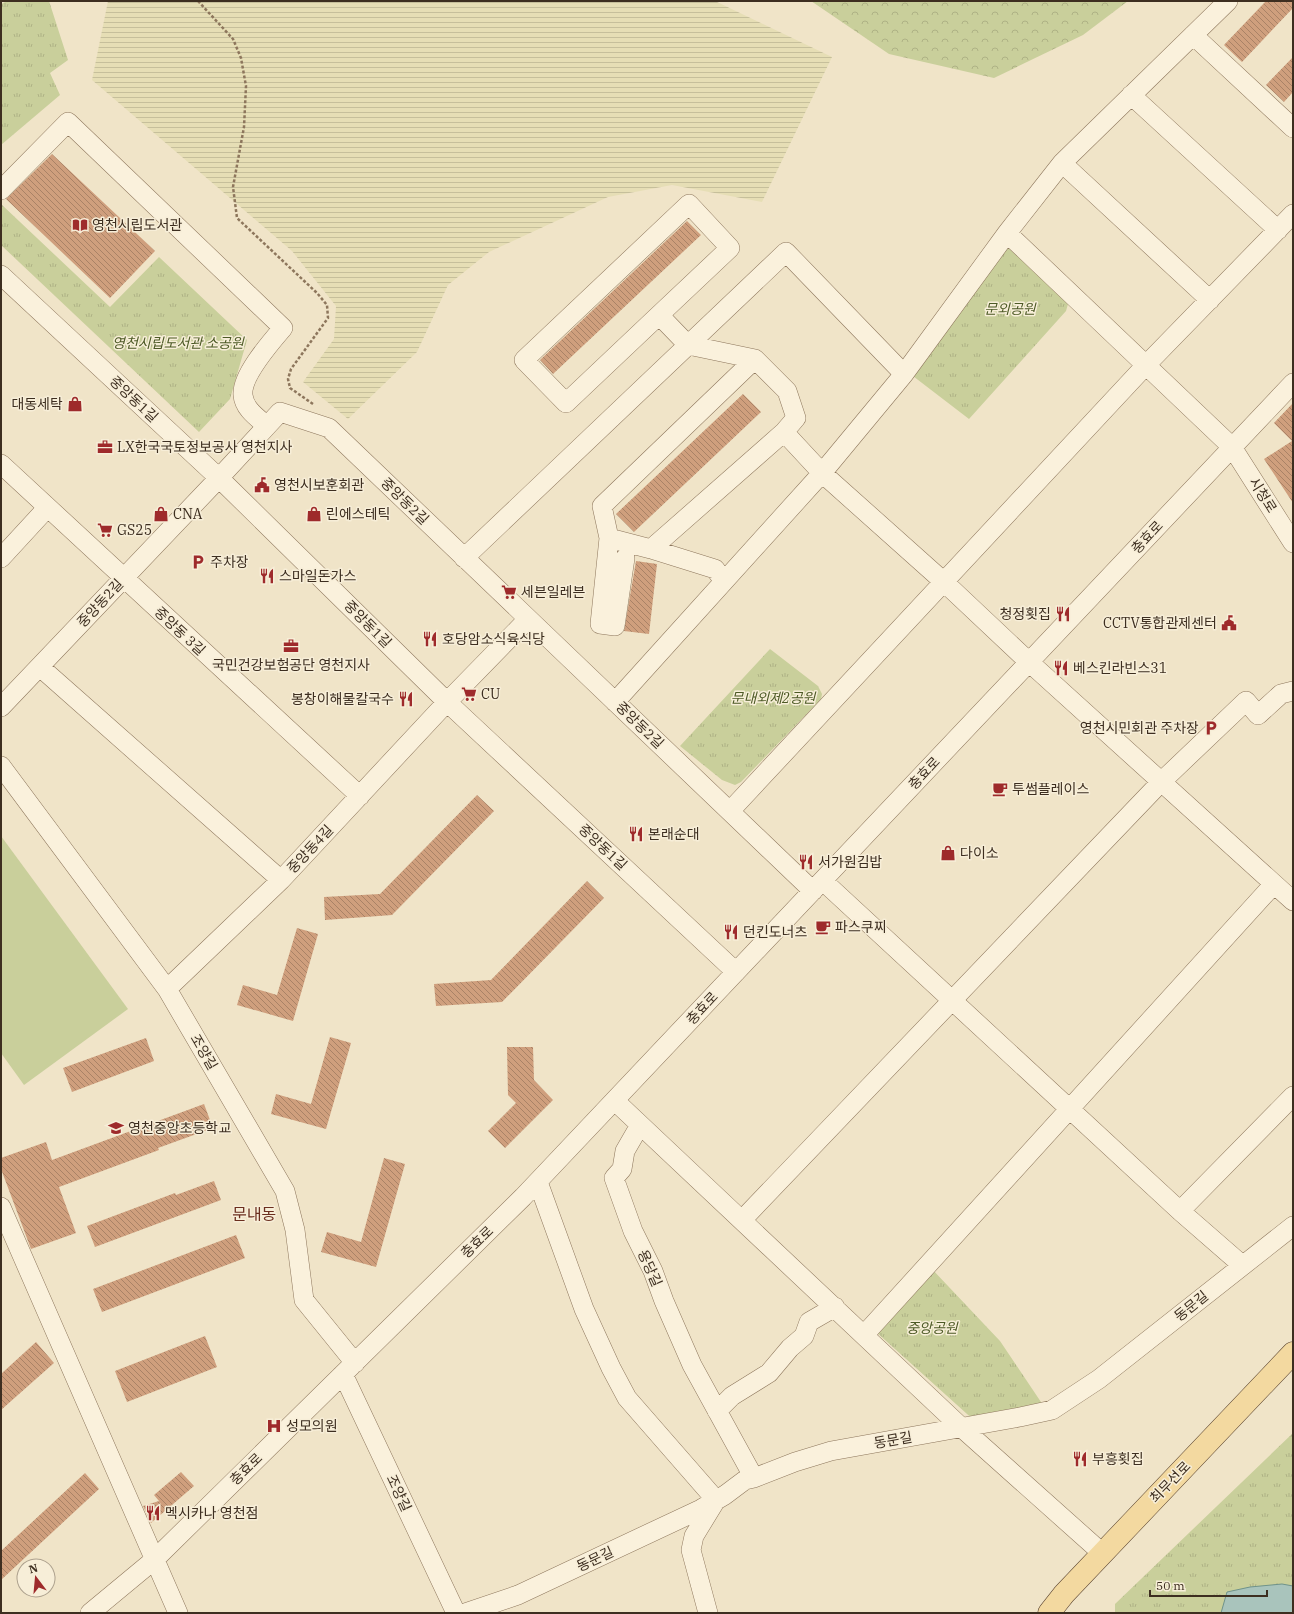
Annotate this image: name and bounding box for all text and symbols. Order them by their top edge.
library icon: 영천시립도서관 [71,216,89,234]
place label: 영천시립도서관 [92,216,182,234]
park label: 문외공원 [984,300,1037,318]
park label: 영천시립도서관 소공원 [112,334,245,352]
street label: 중앙동1길 [106,372,162,426]
place label: 대동세탁 [11,395,63,413]
shop icon: 대동세탁 [66,395,84,413]
office icon: LX한국국토정보공사 영천지사 [96,438,114,456]
place label: LX한국국토정보공사 영천지사 [117,438,293,456]
street label: 중앙동2길 [377,474,433,528]
street label: 시청로 [1245,474,1281,516]
public building icon: 영천시보훈회관 [253,476,271,494]
place label: 영천시보훈회관 [274,476,364,494]
shop icon: CNA [152,505,170,523]
place label: CNA [173,505,203,523]
shop icon: 린에스테틱 [305,505,323,523]
place label: 린에스테틱 [326,505,390,523]
street label: 충효로 [1127,517,1167,557]
supermarket icon: GS25 [96,521,114,539]
place label: GS25 [117,521,152,539]
parking icon: 주차장 [189,553,207,571]
place label: 주차장 [210,553,249,571]
restaurant icon: 스마일돈가스 [258,567,276,585]
place label: 스마일돈가스 [279,567,356,585]
street label: 중앙동2길 [73,575,127,631]
supermarket icon: 세븐일레븐 [500,583,518,601]
place label: 세븐일레븐 [521,583,586,601]
street label: 중앙동1길 [340,596,396,652]
street label: 중앙동 3길 [151,603,209,659]
place label: 청정횟집 [999,605,1051,623]
restaurant icon: 청정횟집 [1054,605,1072,623]
place label: CCTV통합관제센터 [1103,614,1217,632]
public building icon: CCTV통합관제센터 [1220,614,1238,632]
restaurant icon: 호당암소식육식당 [421,630,439,648]
place label: 호당암소식육식당 [442,630,545,648]
office icon: 국민건강보험공단 영천지사 [282,637,300,655]
place label: 국민건강보험공단 영천지사 [212,656,370,674]
restaurant icon: 베스킨라빈스31 [1052,659,1070,677]
place label: 베스킨라빈스31 [1073,659,1167,677]
supermarket icon: CU [460,685,478,703]
place label: CU [481,685,500,703]
park label: 문내외제2공원 [731,689,817,707]
place label: 봉창이해물칼국수 [291,690,394,708]
restaurant icon: 봉창이해물칼국수 [397,690,415,708]
street label: 중앙동2길 [612,698,668,752]
place label: 영천시민회관 주차장 [1080,719,1199,737]
parking icon: 영천시민회관 주차장 [1202,719,1220,737]
street label: 충효로 [904,753,944,793]
cafe icon: 투썸플레이스 [991,780,1009,798]
place label: 투썸플레이스 [1012,780,1089,798]
street label: 중앙동1길 [575,820,631,874]
street label: 중앙동4길 [283,821,337,877]
restaurant icon: 본래순대 [627,825,645,843]
place label: 본래순대 [648,825,700,843]
shop icon: 다이소 [939,844,957,862]
place label: 다이소 [960,844,999,862]
restaurant icon: 서가원김밥 [797,853,815,871]
place label: 서가원김밥 [818,853,883,871]
cafe icon: 파스쿠찌 [814,918,832,936]
place label: 파스쿠찌 [835,918,887,936]
restaurant icon: 던킨도너츠 [722,923,740,941]
place label: 던킨도너츠 [743,923,808,941]
street label: 충효로 [682,988,722,1028]
street label: 조양길 [187,1031,221,1073]
school or university icon: 영천중앙초등학교 [107,1119,125,1137]
place label: 영천중앙초등학교 [128,1119,231,1137]
district label: 문내동 [232,1204,276,1224]
street label: 충효로 [457,1222,497,1262]
street label: 용당길 [634,1247,666,1289]
street label: 동문길 [1170,1287,1212,1325]
park label: 중앙공원 [906,1319,959,1337]
hospital icon: 성모의원 [265,1417,283,1435]
place label: 성모의원 [286,1417,338,1435]
street label: 동문길 [872,1428,914,1452]
street label: 충효로 [226,1449,266,1489]
restaurant icon: 부흥횟집 [1071,1450,1089,1468]
place label: 부흥횟집 [1092,1450,1144,1468]
street label: 최무선로 [1146,1457,1194,1507]
street label: 조양길 [383,1472,415,1514]
restaurant icon: 멕시카나 영천점 [144,1504,162,1522]
place label: 멕시카나 영천점 [165,1504,258,1522]
street label: 동문길 [574,1543,616,1575]
north arrow [16,1558,56,1598]
text: N [27,1560,40,1576]
scale bar [1150,1572,1267,1598]
text: 50 m [1156,1578,1185,1593]

